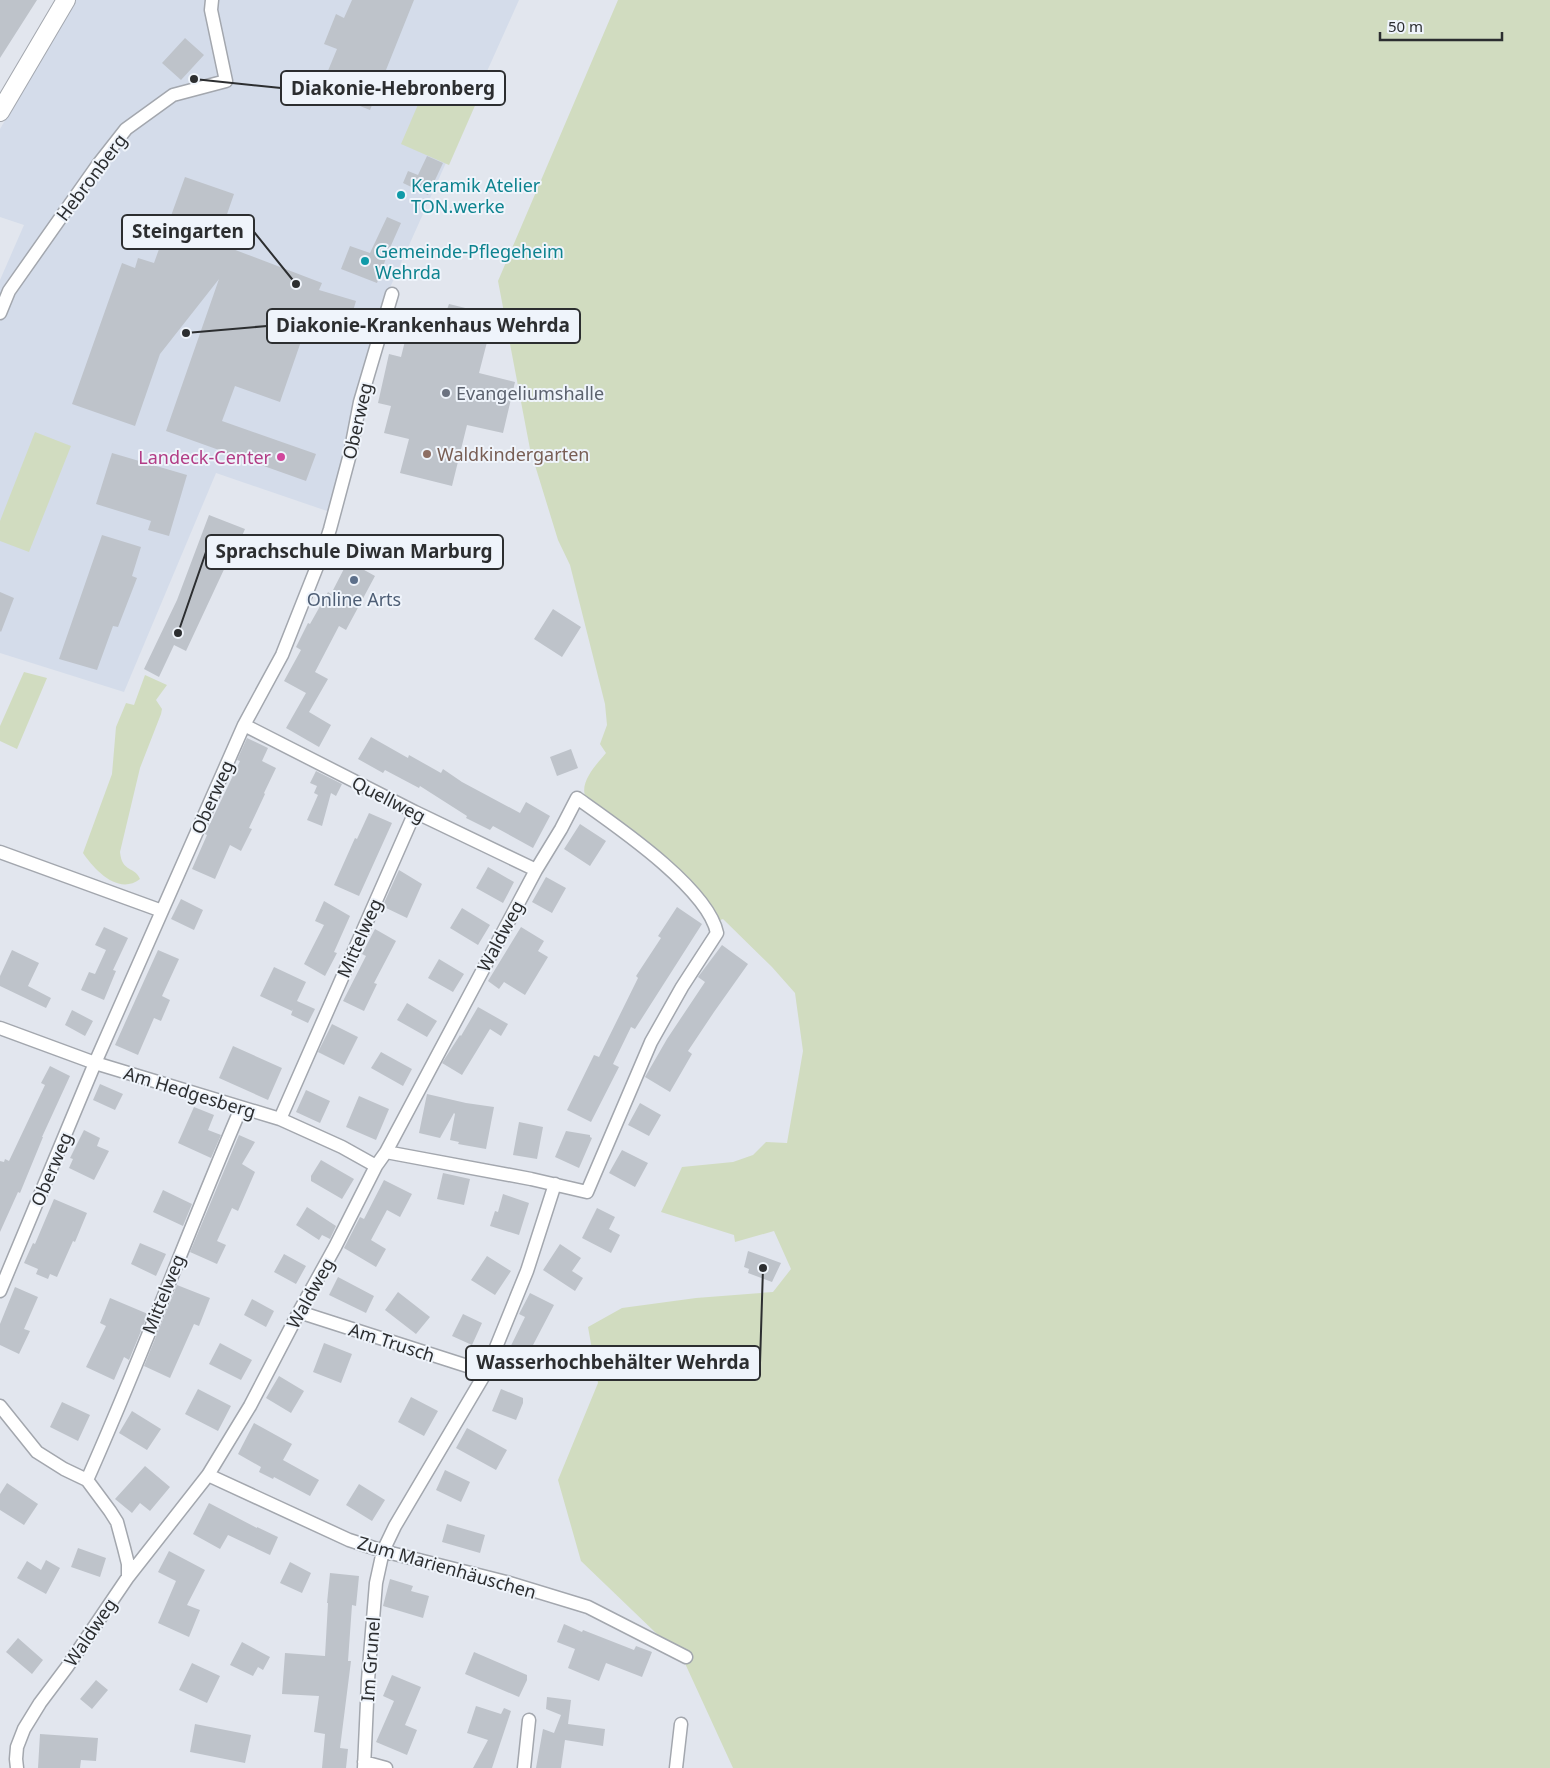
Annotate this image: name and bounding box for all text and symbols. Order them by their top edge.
scale bar [1380,10,1502,42]
text: 50 m [1388,16,1423,36]
callout: Diakonie-Hebronberg [281,71,505,105]
text: Diakonie-Hebronberg [291,75,495,101]
street label: Hebronberg [50,129,132,225]
place label: Keramik Atelier TON.werke [411,173,541,218]
marker: Keramik Atelier TON.werke [395,189,407,201]
callout: Steingarten [122,215,254,249]
text: Steingarten [132,218,244,244]
place label: Gemeinde-Pflegeheim Wehrda [375,239,564,284]
marker: Gemeinde-Pflegeheim Wehrda [359,255,371,267]
callout: Diakonie-Krankenhaus Wehrda [267,309,580,343]
text: Diakonie-Krankenhaus Wehrda [276,312,570,338]
street label: Oberweg [337,380,377,462]
place label: Evangeliumshalle [456,381,604,405]
marker: Evangeliumshalle [440,387,452,399]
place label: Waldkindergarten [437,442,589,466]
place label: Landeck-Center [138,445,272,469]
marker: Waldkindergarten [421,448,433,460]
marker: Landeck-Center [275,451,287,463]
callout: Sprachschule Diwan Marburg [206,535,503,569]
text: Sprachschule Diwan Marburg [215,538,493,564]
marker: Online Arts [348,574,360,586]
place label: Online Arts [307,587,401,611]
street label: Oberweg [185,756,239,838]
street label: Quellweg [348,770,430,828]
street label: Mittelweg [331,895,387,981]
street label: Waldweg [471,896,529,976]
street label: Am Hedgesberg [121,1061,259,1123]
street label: Oberweg [25,1128,77,1210]
street label: Mittelweg [136,1250,190,1338]
street label: Waldweg [281,1253,339,1333]
street label: Am Trusch [346,1317,438,1367]
callout: Wasserhochbehälter Wehrda [466,1346,760,1380]
text: Wasserhochbehälter Wehrda [476,1349,750,1375]
street label: Zum Marienhäuschen [355,1530,539,1604]
street label: Waldweg [58,1593,122,1671]
street label: Im Grunel [355,1616,385,1702]

